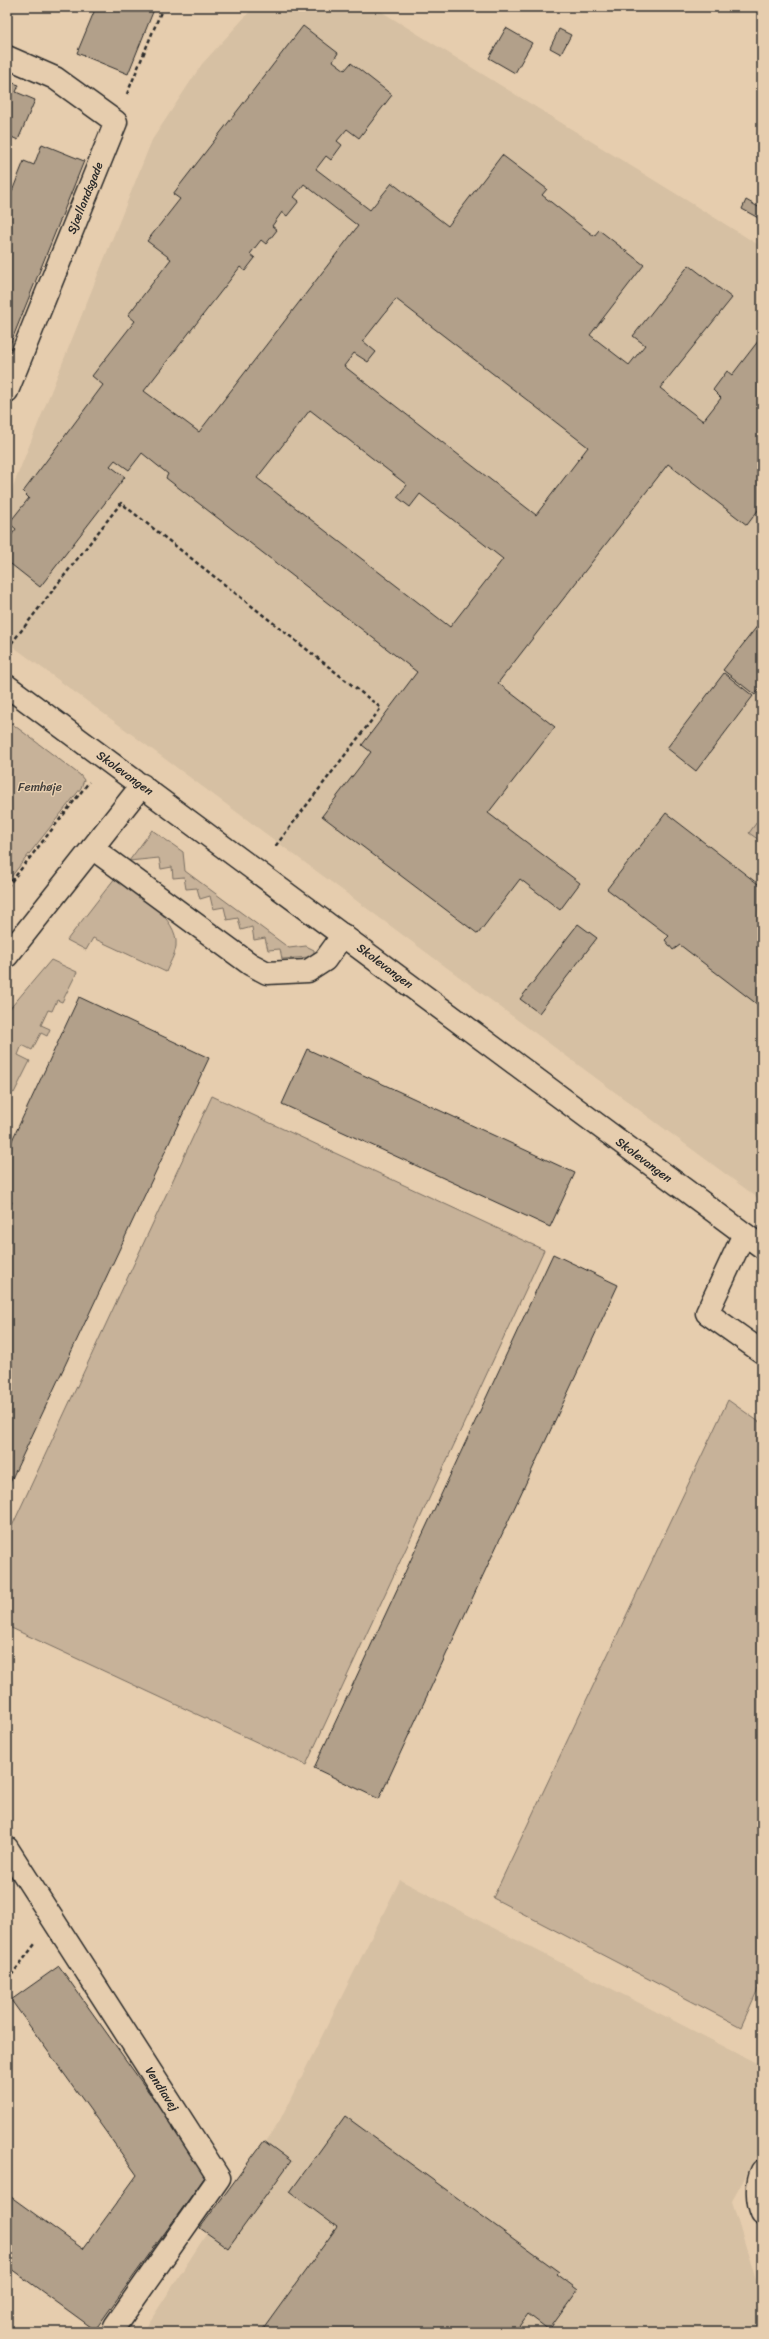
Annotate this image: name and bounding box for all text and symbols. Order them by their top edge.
street label: Sjællandsgade [61,158,110,237]
street label: Skolevangen [92,745,159,802]
park label: Femhøje [18,776,62,798]
street label: Skolevangen [352,937,419,995]
street label: Skolevangen [611,1131,678,1189]
street label: Vendiavej [139,2062,185,2116]

